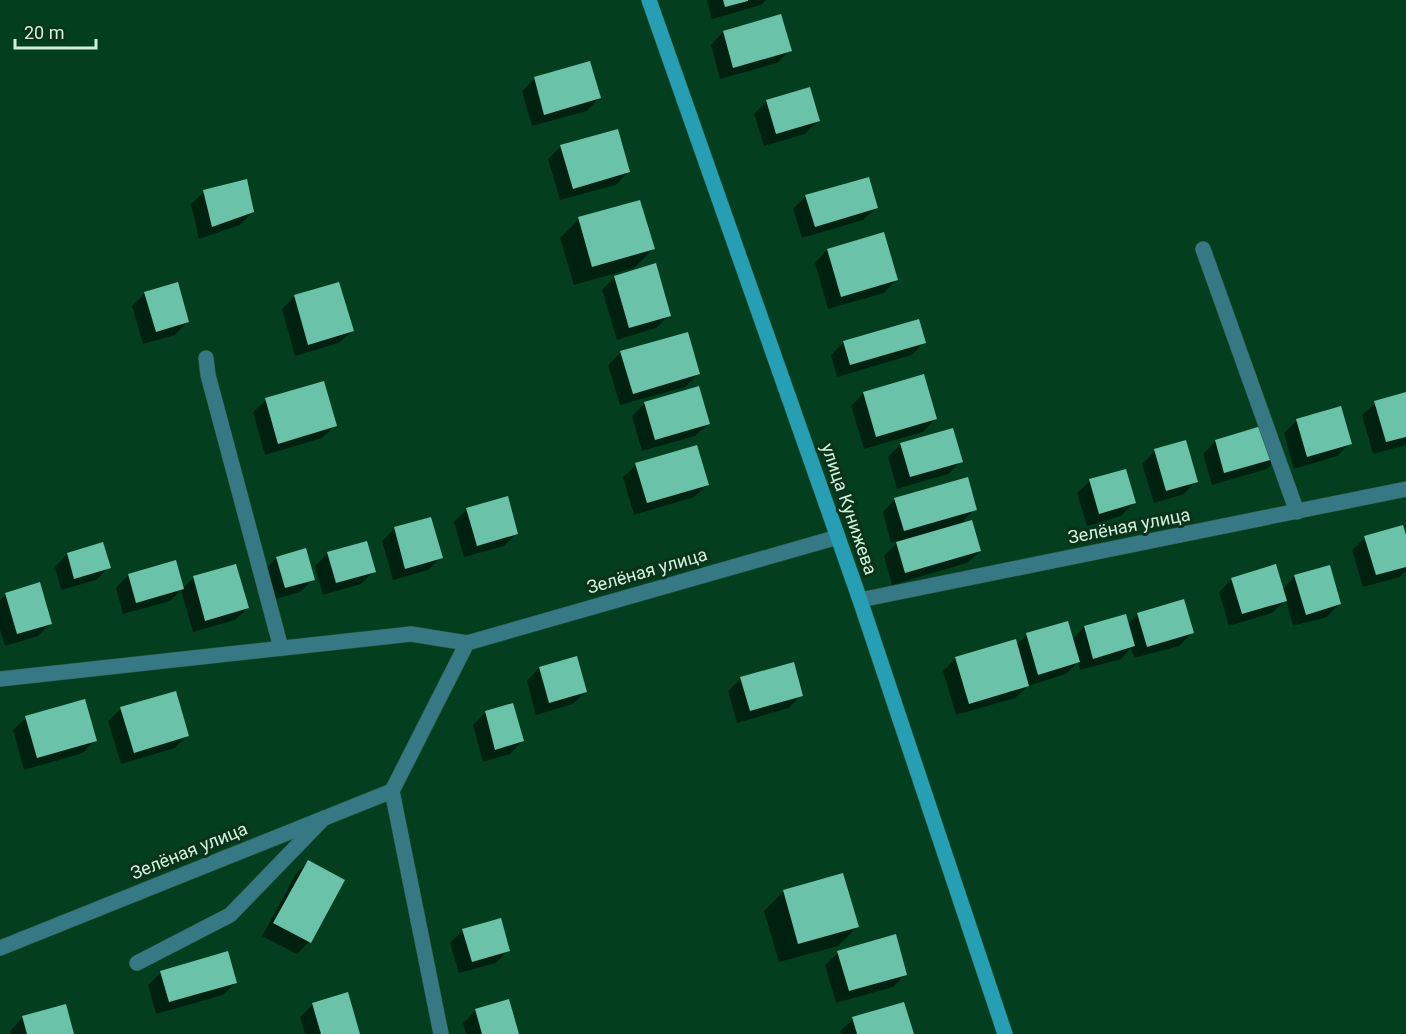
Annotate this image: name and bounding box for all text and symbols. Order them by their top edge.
scale bar [15,12,96,50]
text: 20 m [24,22,64,43]
street label: улица Кунижева [817,440,882,577]
street label: Зелёная улица [1066,503,1192,548]
street label: Зелёная улица [584,543,709,598]
street label: Зелёная улица [127,818,250,884]

